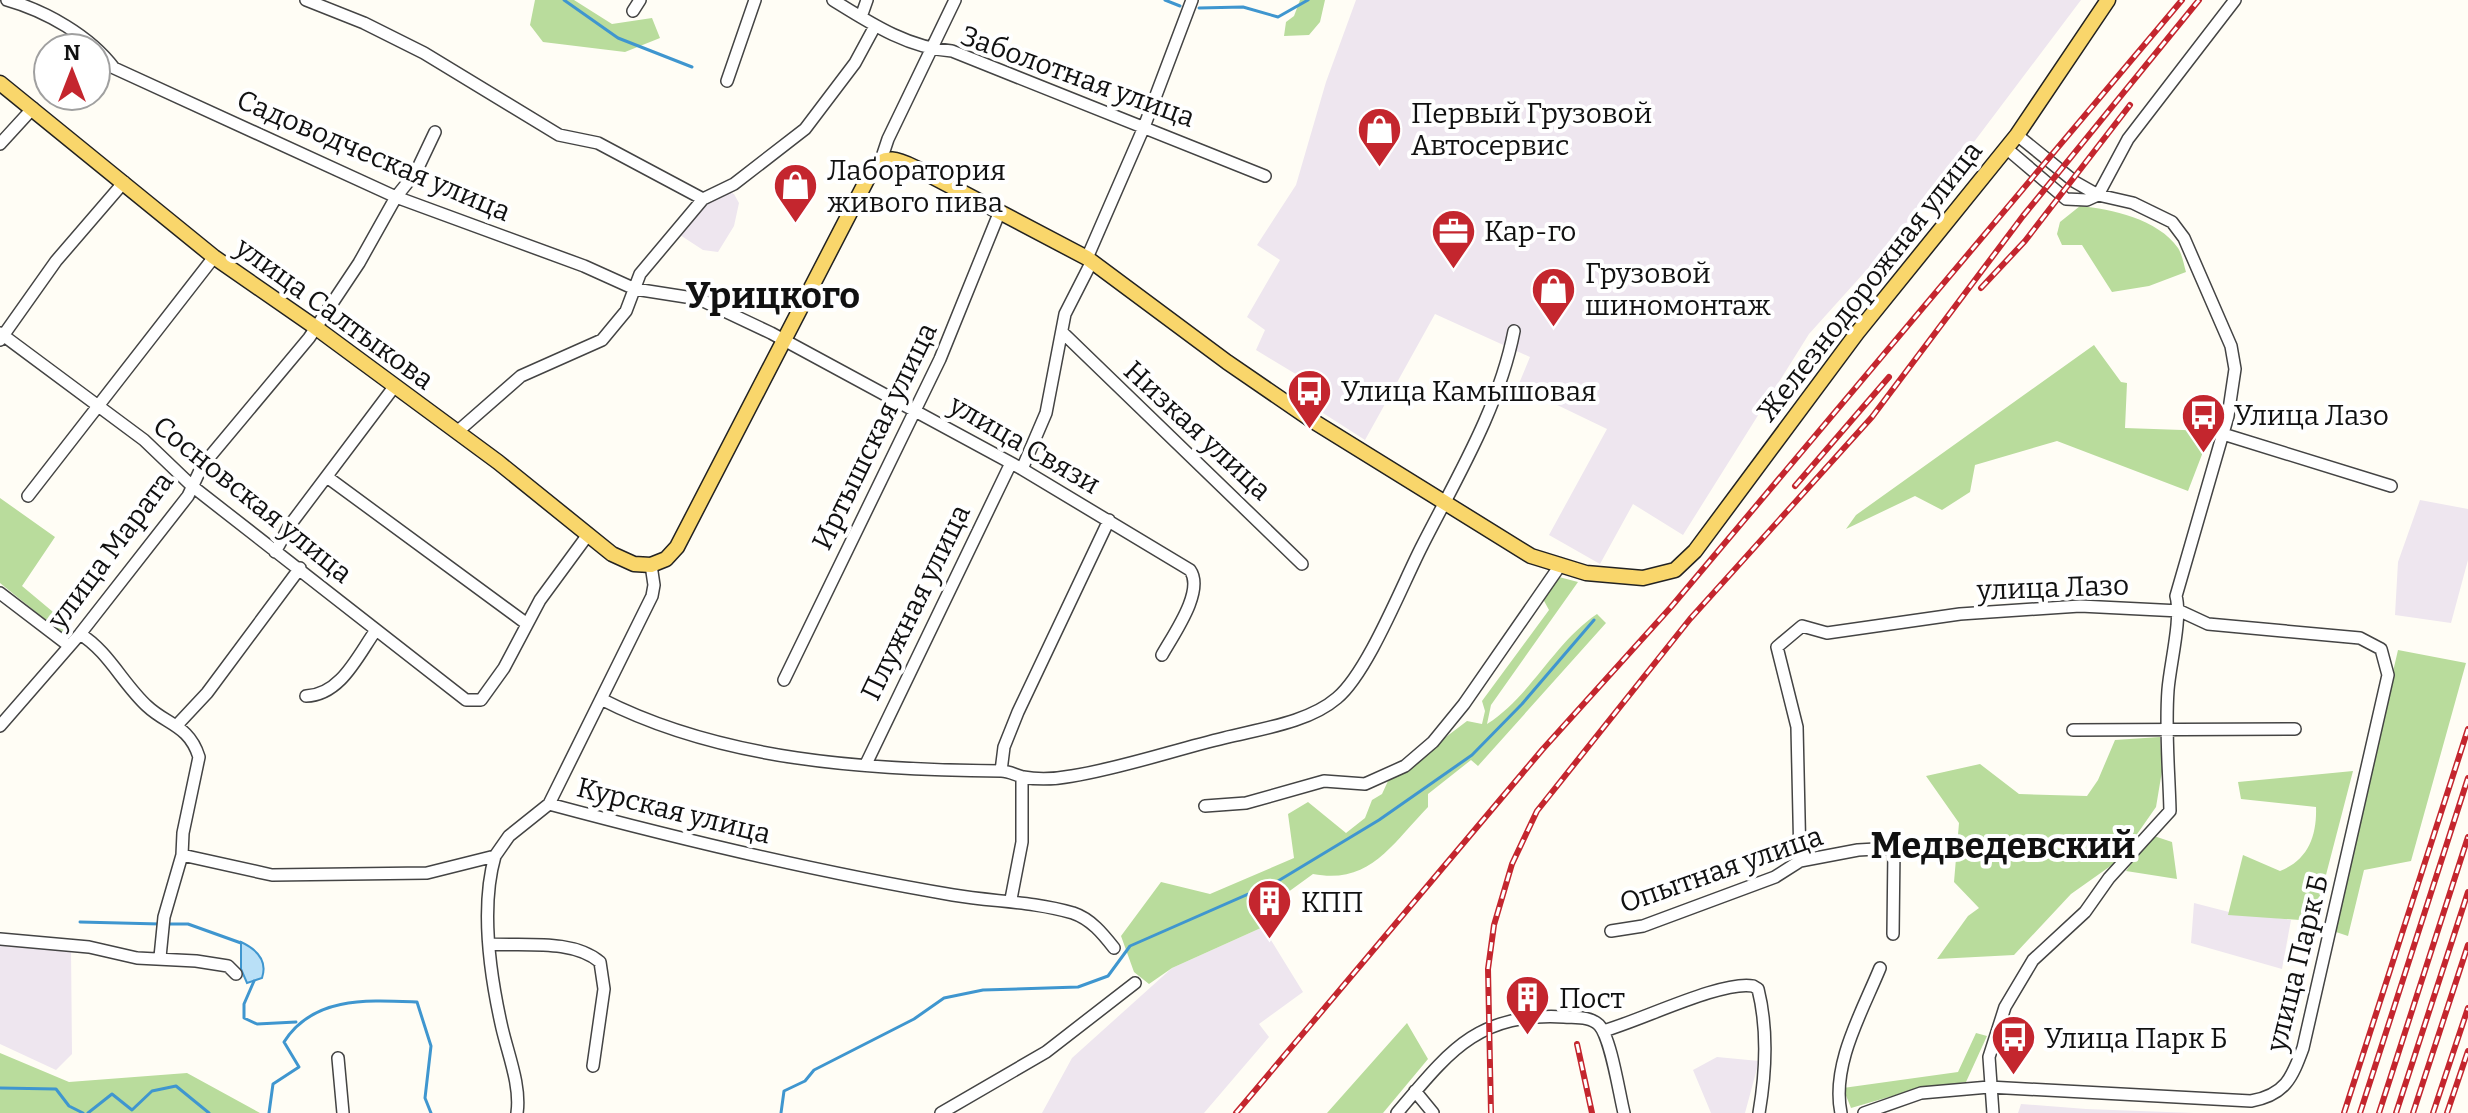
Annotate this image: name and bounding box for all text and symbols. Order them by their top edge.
street label: Заболотная улица [956,19,1199,134]
north arrow [32,32,112,112]
text: N [64,39,81,66]
street label: Садоводческая улица [232,83,516,228]
place label: Первый Грузовой Автосервис [1411,97,1652,162]
shop icon: Первый Грузовой Автосервис [1356,105,1404,168]
street label: Железнодорожная улица [1750,135,1989,428]
place label: Лаборатория живого пива [827,154,1006,219]
shop icon: Лаборатория живого пива [772,162,820,225]
office icon: Кар-го [1429,207,1477,270]
place label: Кар-го [1484,215,1576,248]
street label: улица Салтыкова [228,230,440,396]
place label: Грузовой шиномонтаж [1585,257,1771,322]
shop icon: Грузовой шиномонтаж [1530,265,1578,328]
district label: Урицкого [686,274,860,318]
street label: Иртышская улица [805,317,944,555]
street label: Низкая улица [1117,354,1278,507]
bus stop icon: Улица Камышовая [1286,367,1334,430]
place label: Улица Камышовая [1341,375,1597,408]
street label: улица Связи [943,388,1106,501]
bus stop icon: Улица Лазо [2179,391,2227,454]
place label: Улица Лазо [2234,399,2389,432]
street label: Сосновская улица [147,409,359,590]
street label: улица Марата [40,465,180,636]
street label: Плужная улица [854,499,977,705]
street label: улица Лазо [1975,568,2130,607]
street label: Курская улица [574,770,774,851]
street label: Опытная улица [1615,819,1827,920]
district label: Медведевский [1870,824,2136,868]
street label: улица Парк Б [2259,871,2335,1056]
building icon: КПП [1246,878,1294,941]
place label: КПП [1301,886,1364,919]
building icon: Пост [1504,974,1552,1037]
place label: Пост [1559,982,1625,1015]
bus stop icon: Улица Парк Б [1989,1014,2037,1077]
place label: Улица Парк Б [2044,1022,2228,1055]

